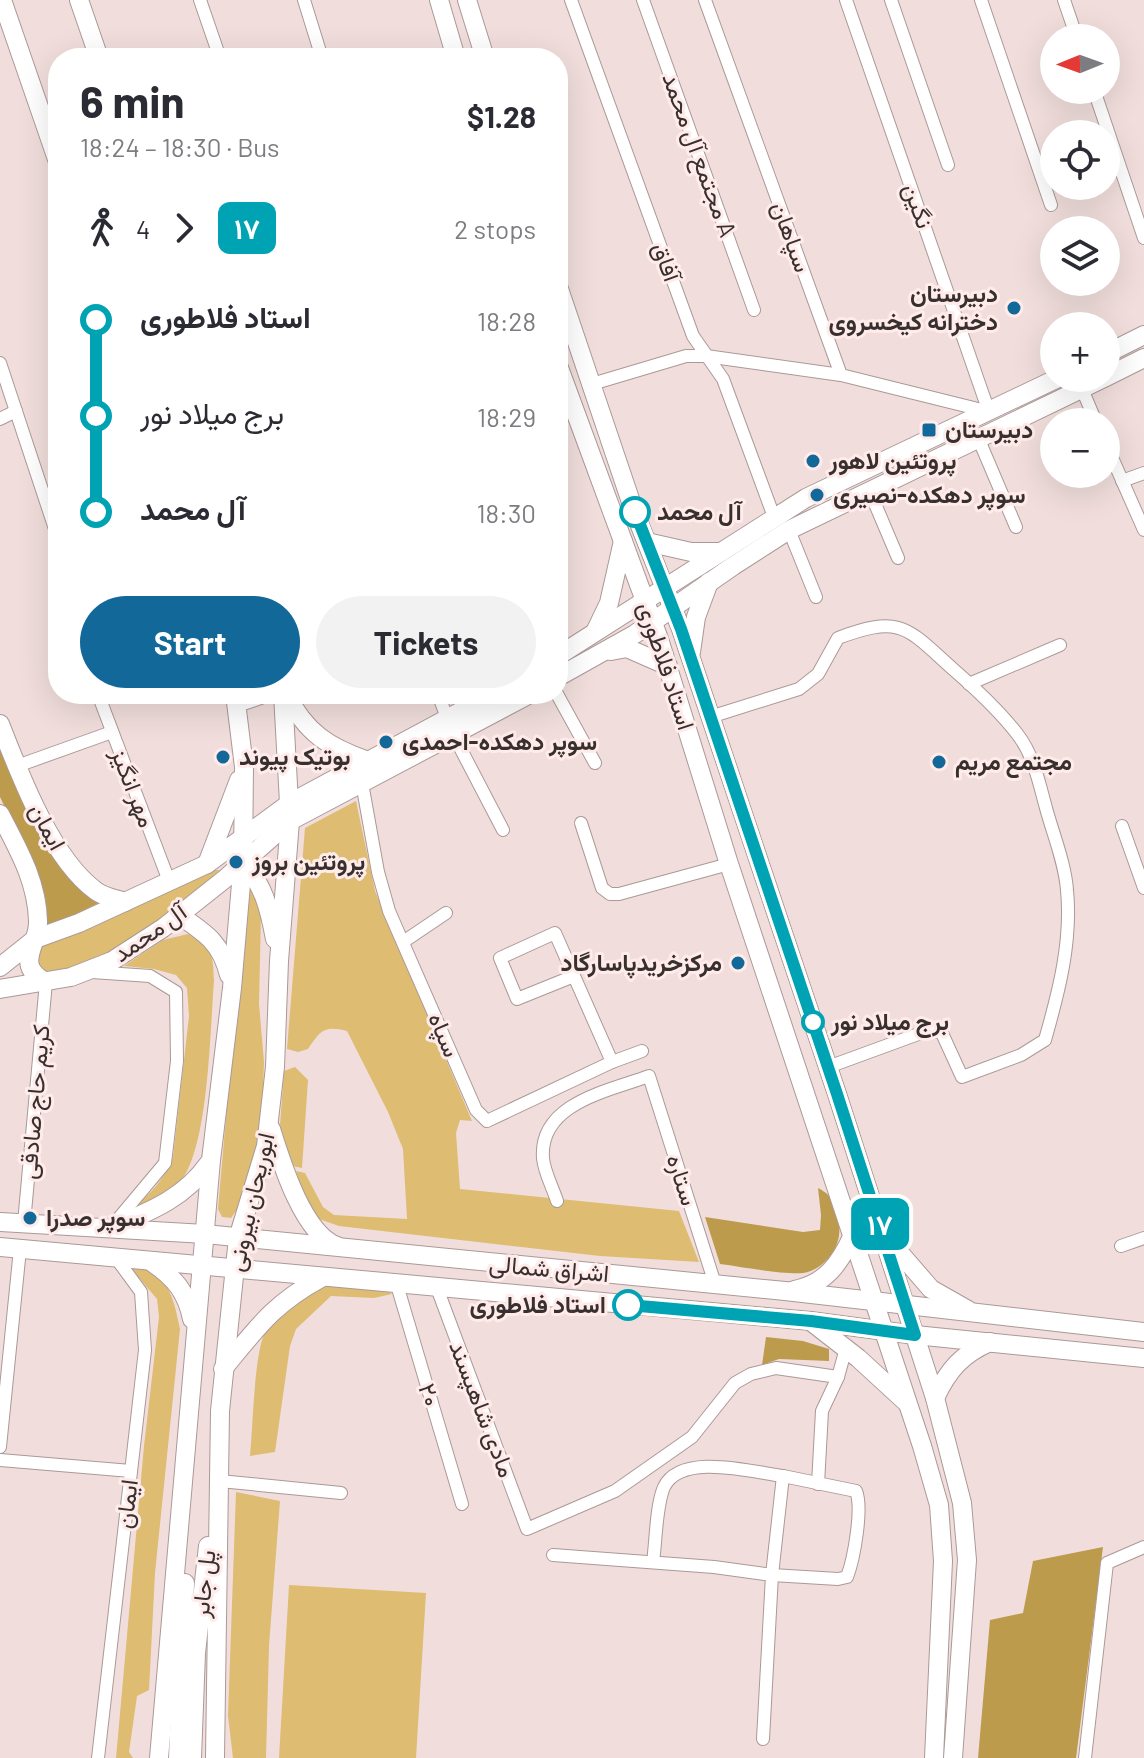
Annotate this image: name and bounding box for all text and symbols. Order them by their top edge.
north arrow [1040,24,1120,104]
map controls [1040,24,1120,488]
street label: مجتمع آل محمد A [653,68,744,242]
text: 6 min [80,74,184,127]
text: $1.28 [467,98,536,134]
button: locate [1040,120,1120,200]
text: 18:24 – 18:30 · Bus [80,131,280,162]
street label: نگین [897,179,941,232]
street label: سپاهان [763,197,819,277]
icon: walk [80,206,124,250]
icon: forward [162,206,206,250]
text: ۱۷ [234,211,260,245]
text: 4 [136,213,150,244]
text: 2 stops [454,213,536,244]
button: layers [1040,216,1120,296]
street label: آفاق [647,238,689,287]
place label: دبیرستان دخترانه کیخسروی [829,278,998,337]
text: استاد فلاطوری [140,298,311,334]
marker: دبیرستان دخترانه کیخسروی [1005,299,1023,317]
text: 18:28 [477,305,536,336]
button: + [1040,312,1120,392]
text: برج میلاد نور [140,394,284,430]
text: 18:29 [477,401,536,432]
button: − [1040,408,1120,488]
place label: دبیرستان [945,414,1033,445]
marker: دبیرستان [920,421,938,439]
place label: پروتئین لاهور [828,445,957,477]
marker: پروتئین لاهور [804,452,822,470]
place label: سوپر دهکده-نصیری [833,479,1026,511]
marker: سوپر دهکده-نصیری [808,486,826,504]
text: آل محمد [140,490,246,526]
place label: آل محمد [657,496,743,527]
text: 18:30 [476,497,536,528]
marker: آل محمد [620,497,650,527]
button: Start [80,596,300,688]
button: Tickets [316,596,536,688]
street label: استاد فلاطوری [631,598,702,734]
place label: سوپر دهکده-احمدی [402,726,597,758]
marker: سوپر دهکده-احمدی [377,733,395,751]
place label: بوتیک پیوند [239,741,351,773]
street label: مهر انگیز [104,743,163,832]
place label: مجتمع مریم [955,746,1072,779]
marker: بوتیک پیوند [214,748,232,766]
marker: مجتمع مریم [930,753,948,771]
street label: ایمان [23,798,73,855]
place label: پروتئین بروز [251,846,365,878]
marker: پروتئین بروز [227,853,245,871]
street label: آل محمد [107,895,194,968]
place label: مرکزخریدپاسارگاد [561,947,722,979]
marker: مرکزخریدپاسارگاد [729,954,747,972]
place label: برج میلاد نور [830,1006,949,1038]
street label: سپاه [420,1008,468,1062]
marker: برج میلاد نور [802,1011,824,1033]
street label: کریم حاج صادقی [12,1023,58,1181]
street label: ابوریحان بیرونی [220,1130,282,1274]
street label: ستاره [660,1150,705,1209]
line badge: ۱۷ [844,1198,916,1250]
place label: سوپر صدرا [46,1202,145,1234]
text: ۱۷ [867,1207,893,1241]
marker: سوپر صدرا [21,1209,39,1227]
street label: اشراق شمالی [488,1248,610,1289]
place label: استاد فلاطوری [469,1289,606,1320]
marker: استاد فلاطوری [613,1290,643,1320]
street label: مادی شاهپسند [441,1336,523,1482]
street label: ۲۰ [413,1379,448,1410]
street label: ایمان [108,1478,144,1530]
street label: پل جابر [184,1549,223,1620]

